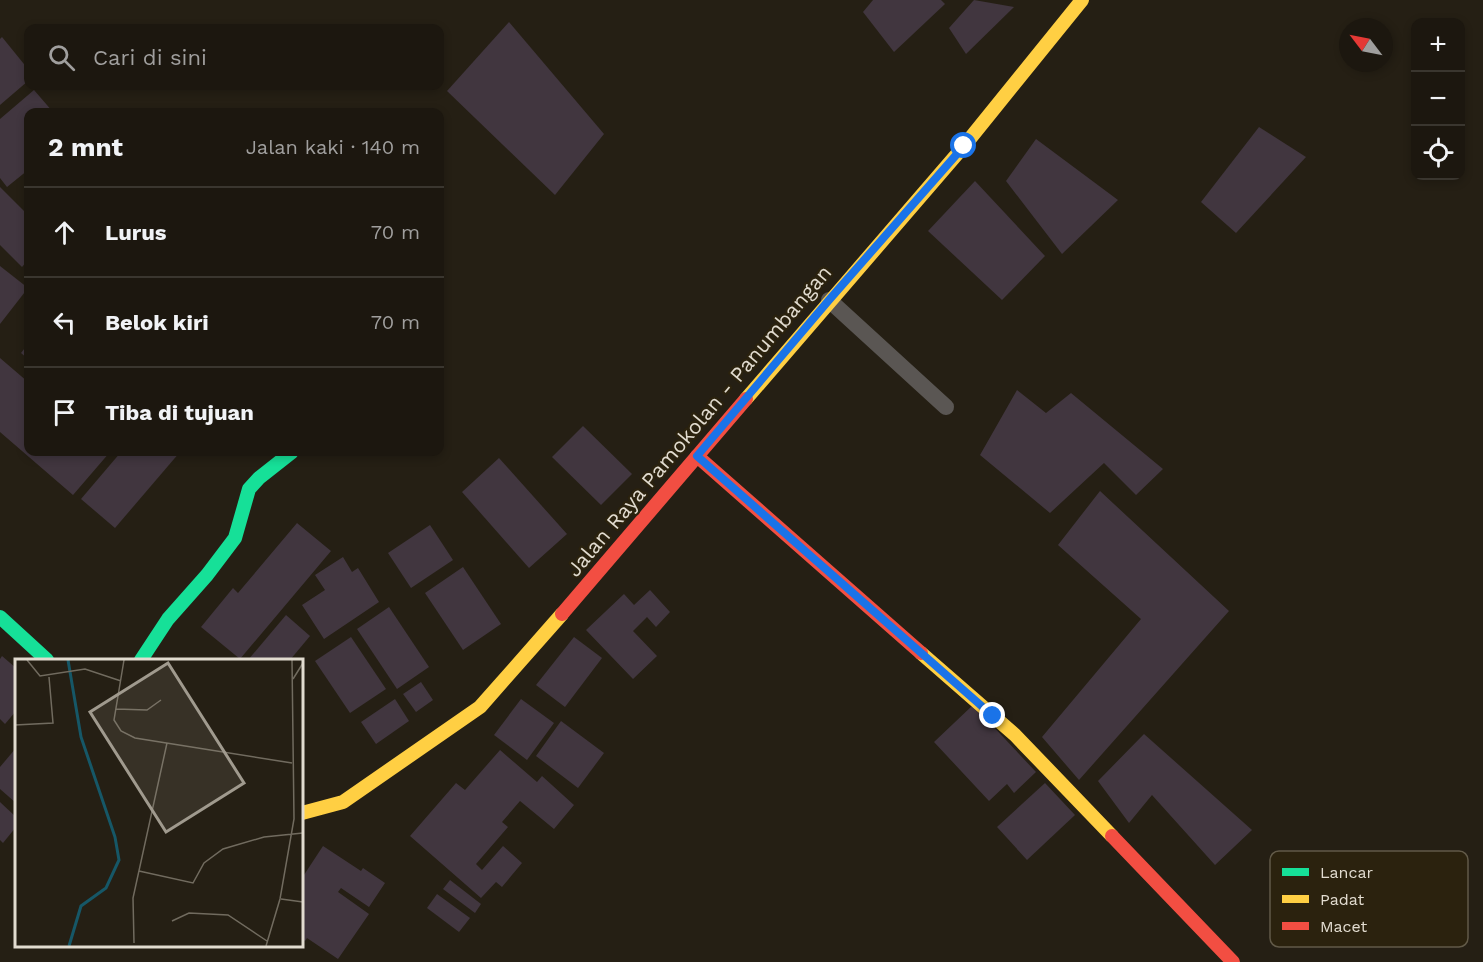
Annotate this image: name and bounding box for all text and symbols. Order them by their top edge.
north arrow [1339,18,1393,72]
map controls [1411,18,1465,180]
button: + [1411,18,1465,72]
search box [24,24,444,90]
icon: search [45,41,78,74]
text: Cari di sini [93,45,207,70]
button: − [1411,72,1465,126]
button: locate [1411,126,1465,180]
text: 2 mnt [48,132,123,162]
route start [950,132,976,158]
text: Jalan kaki · 140 m [246,135,420,159]
icon: ahead [48,216,81,249]
text: Lurus [105,220,167,245]
text: 70 m [371,220,420,244]
street label: Jalan Raya Pamokolan - Panumbangan [561,260,836,581]
icon: left [48,306,81,339]
text: Belok kiri [105,310,209,335]
text: 70 m [371,310,420,334]
icon: arrive [48,396,81,429]
text: Tiba di tujuan [105,400,254,425]
inset map [15,659,303,947]
route end [979,702,1005,728]
legend [1270,851,1468,947]
text: Lancar [1320,863,1374,882]
text: Padat [1320,890,1365,909]
text: Macet [1320,917,1368,936]

